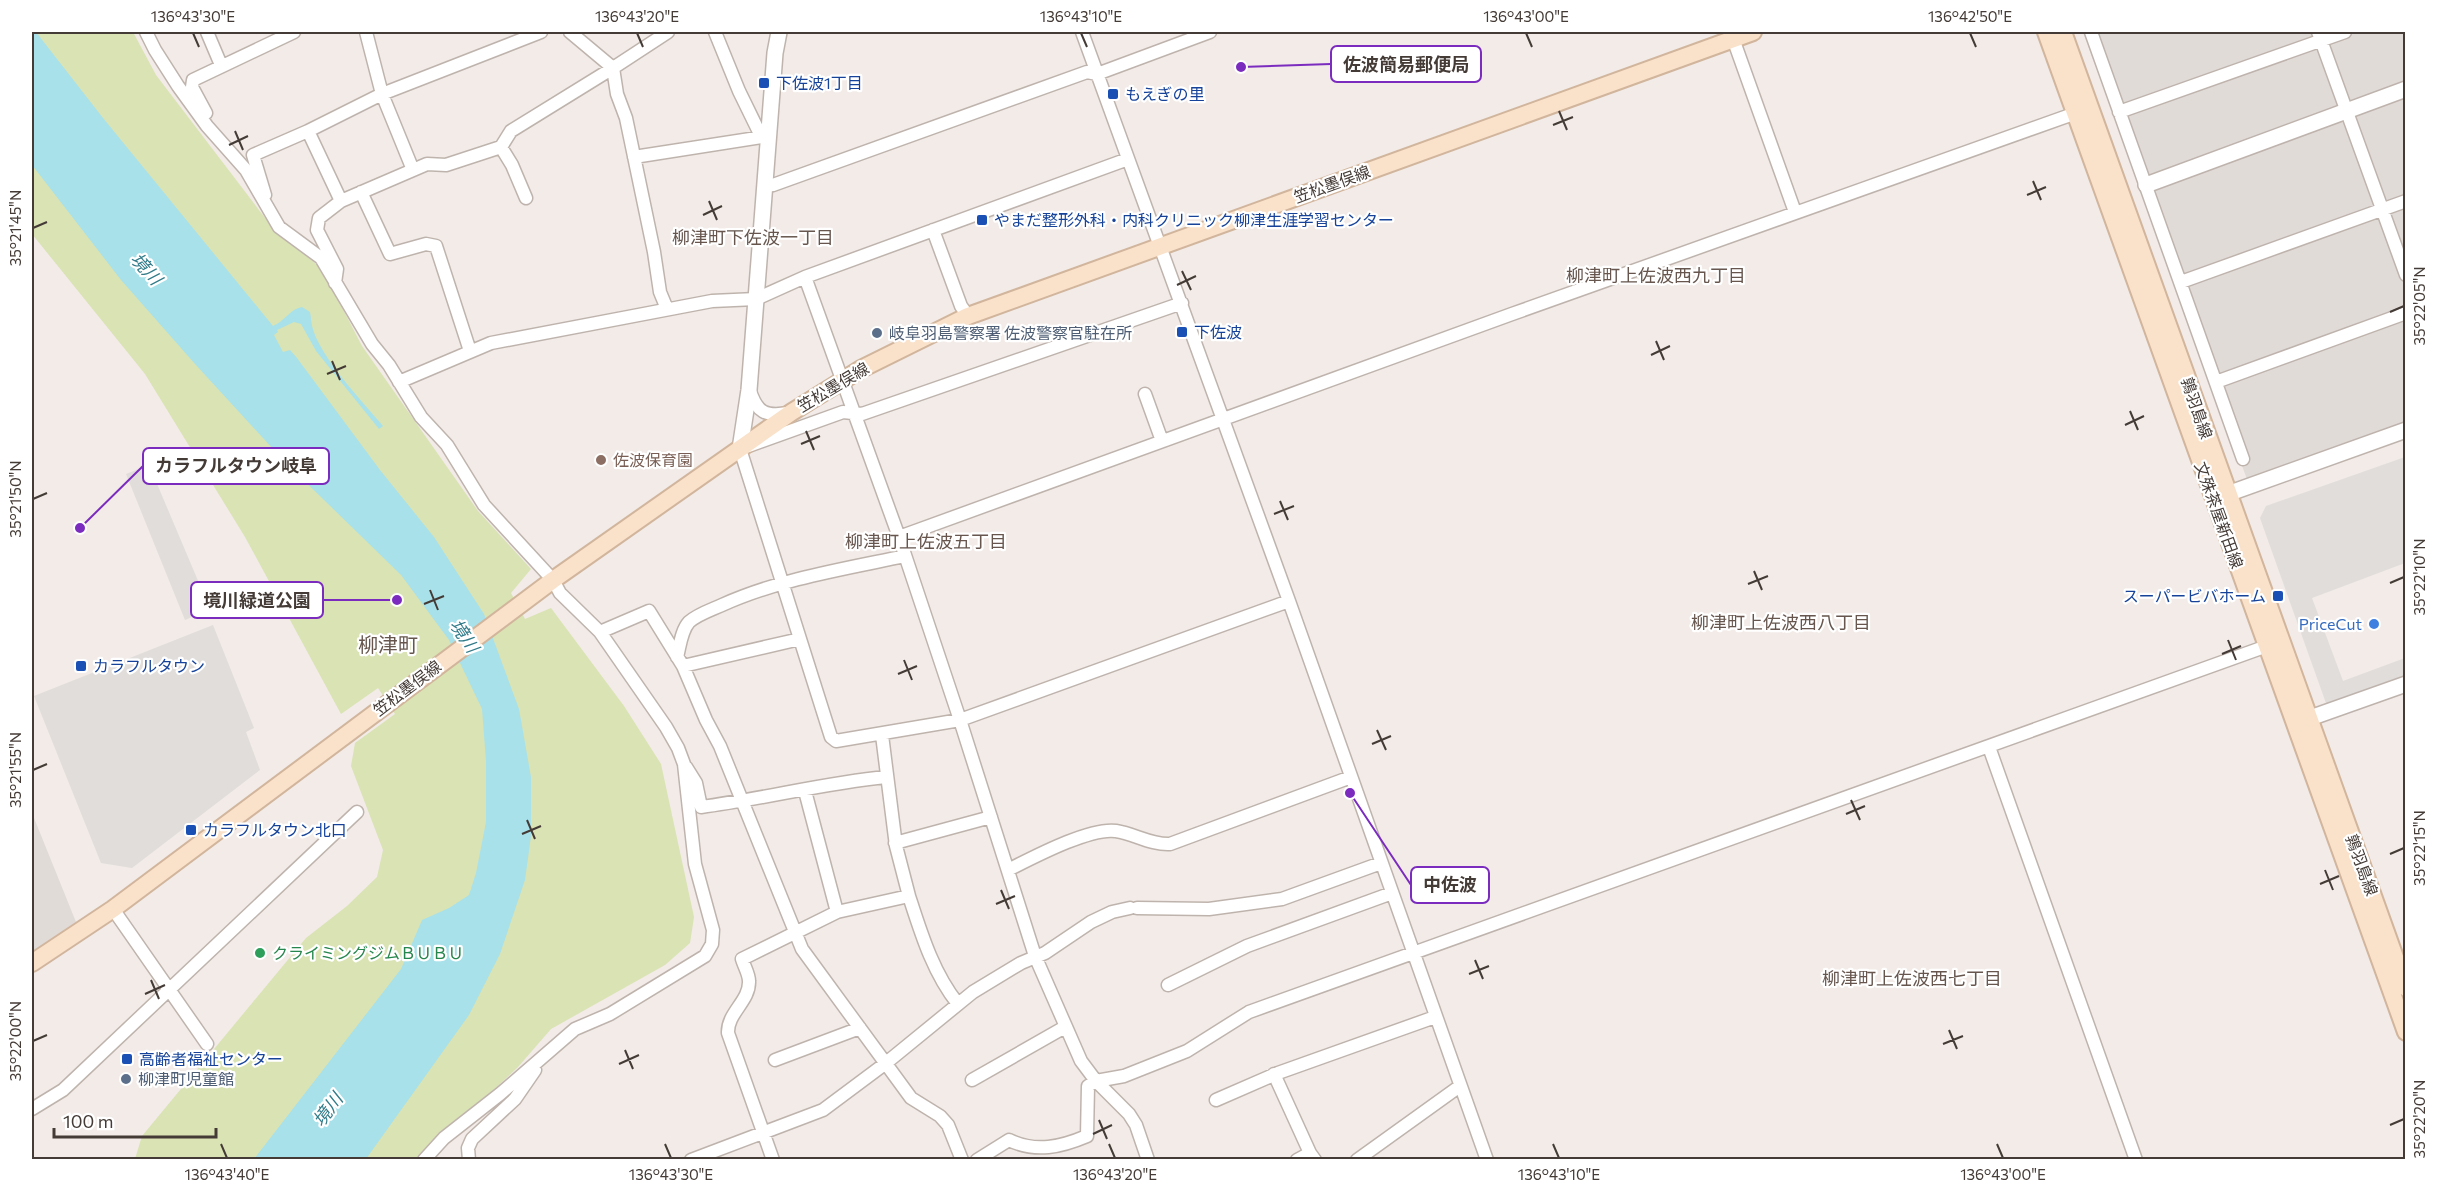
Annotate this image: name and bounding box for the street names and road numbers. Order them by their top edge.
street label: 笠松墨俣線 [1291,161,1373,206]
street label: 笠松墨俣線 [794,358,872,415]
street label: 鶉羽島線 [2178,374,2217,441]
street label: 文殊茶屋新田線 [2191,459,2248,571]
street label: 笠松墨俣線 [369,656,444,719]
street label: 鶉羽島線 [2343,832,2382,898]

